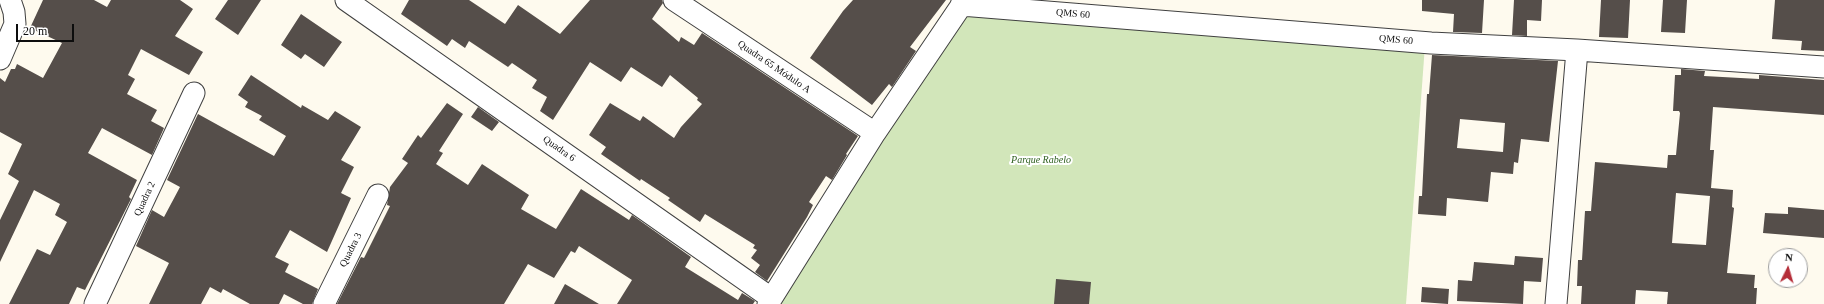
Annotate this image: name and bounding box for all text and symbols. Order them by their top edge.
street label: QMS 60 [1055,7,1091,21]
scale bar [18,16,76,42]
text: 20 m [23,24,47,38]
street label: QMS 60 [1378,33,1414,47]
street label: Quadra 65 Módulo A [735,38,813,96]
street label: Quadra 6 [540,133,578,165]
park label: Parque Rabelo [1011,154,1071,166]
street label: Quadra 2 [132,180,158,218]
street label: Quadra 3 [337,231,365,269]
north arrow [1768,248,1808,288]
text: N [1784,251,1793,263]

